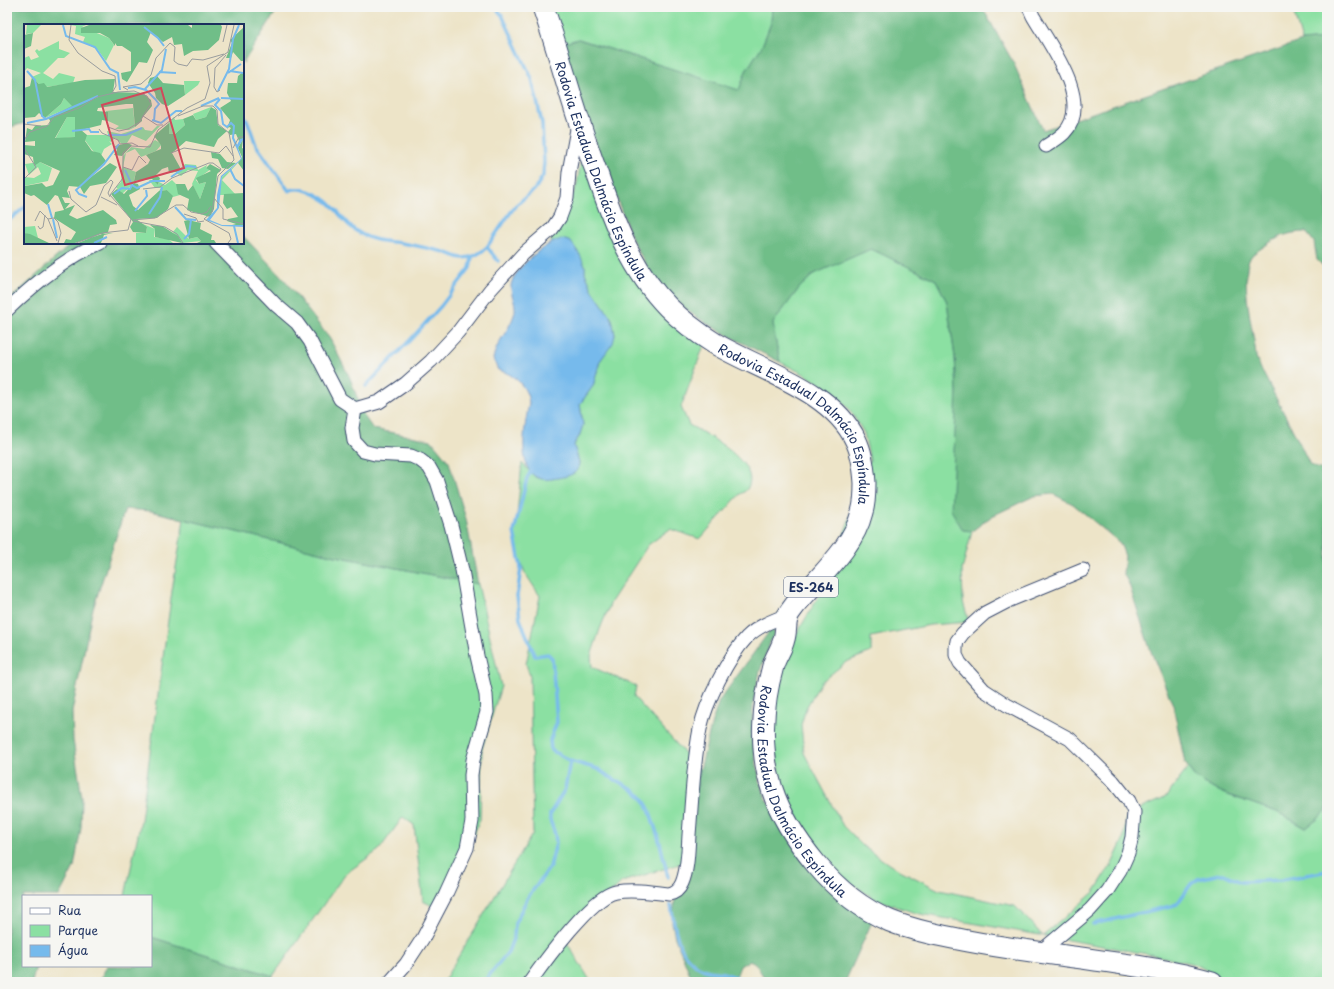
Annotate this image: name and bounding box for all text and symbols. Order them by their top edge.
inset map [24,24,244,244]
street label: Rodovia Estadual Dalmácio Espíndula [551,58,653,285]
street label: Rodovia Estadual Dalmácio Espíndula [715,338,875,507]
road number: ES-264 [784,577,838,597]
street label: Rodovia Estadual Dalmácio Espíndula [754,684,852,902]
legend [22,895,152,967]
text: Rua [58,901,82,919]
text: Parque [58,921,98,939]
text: Água [58,941,89,959]

